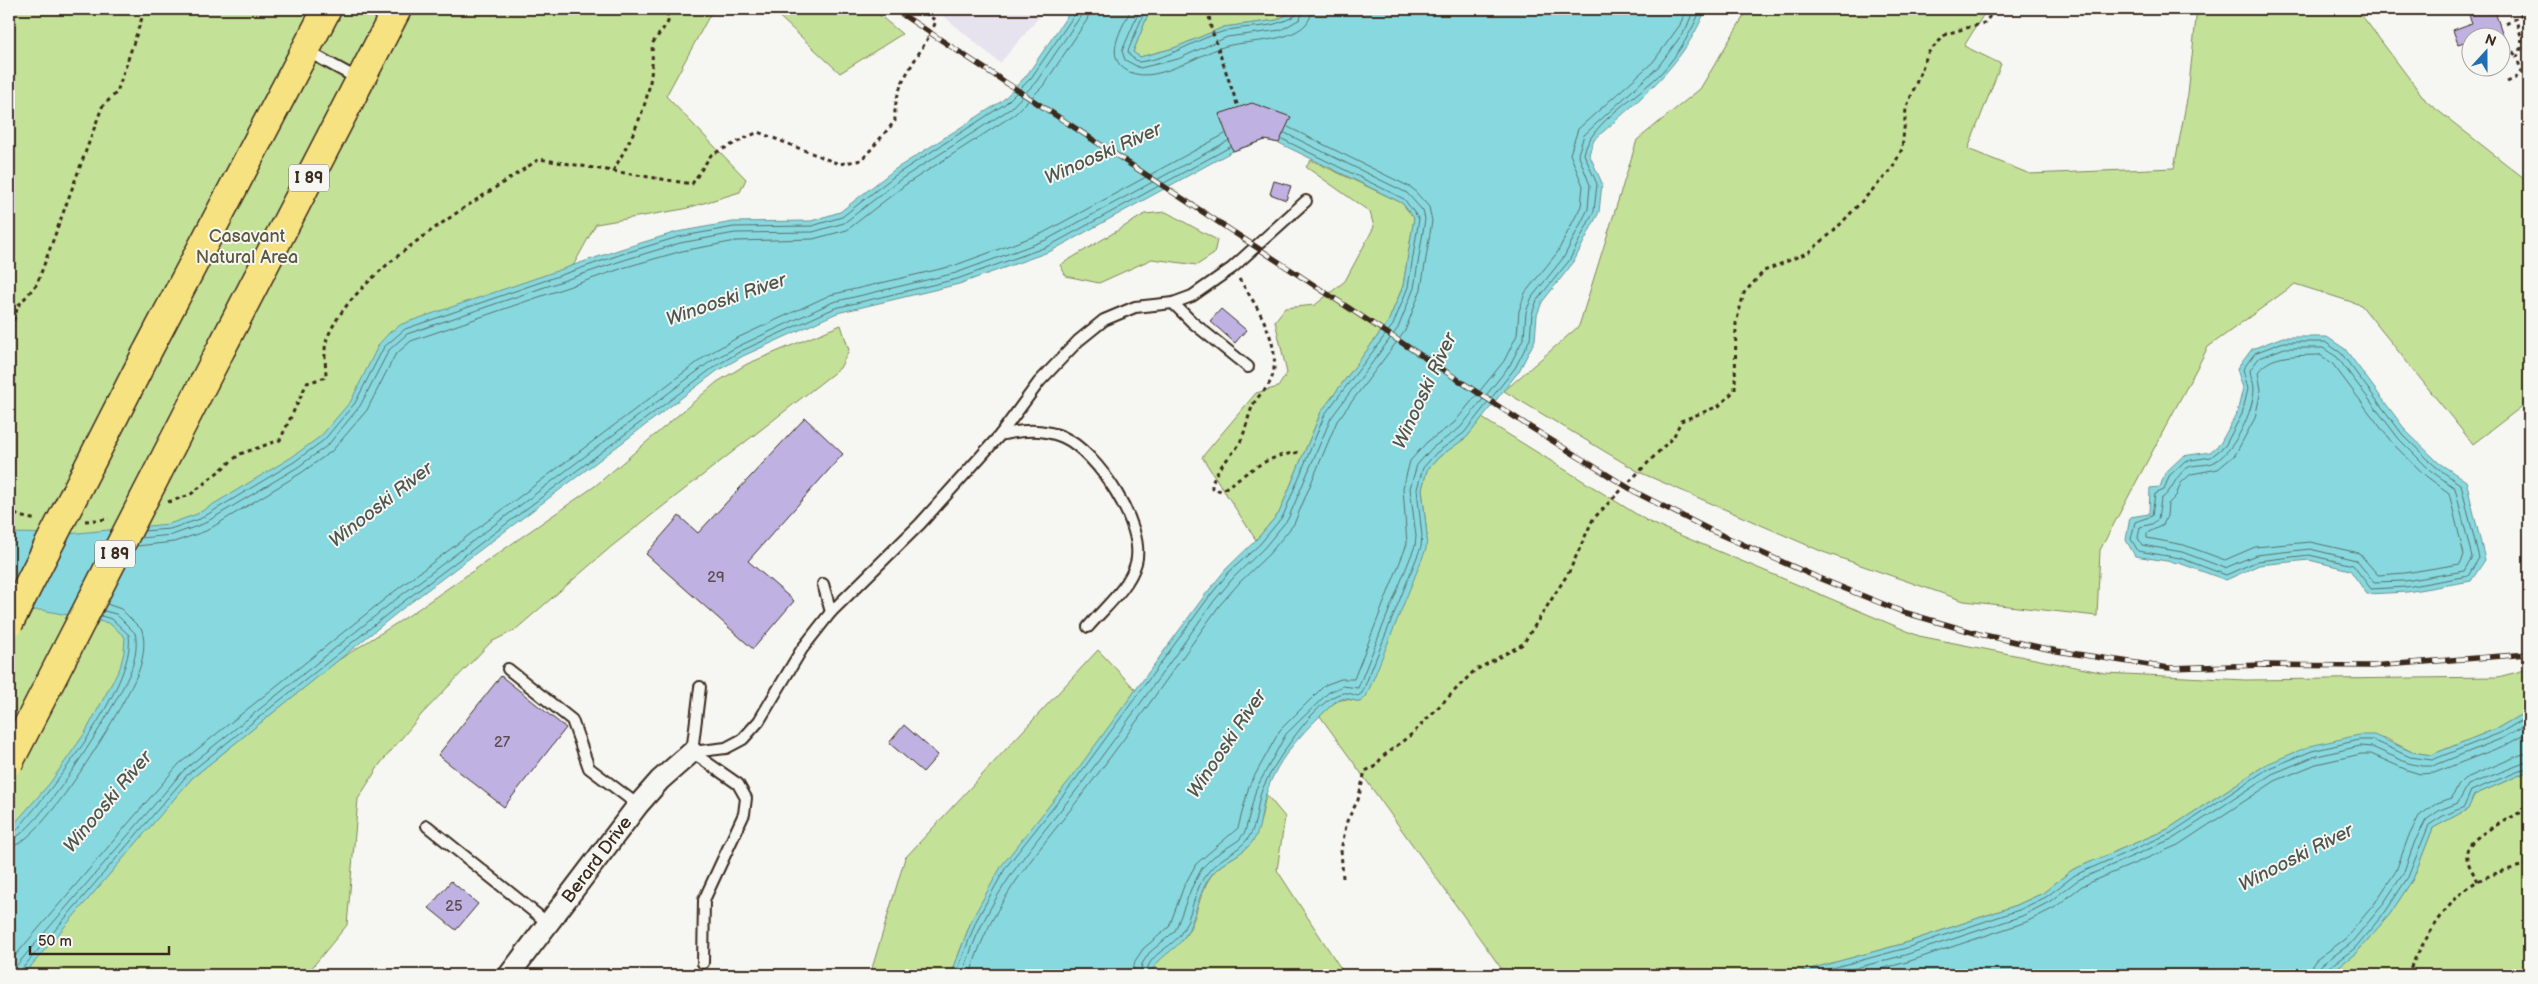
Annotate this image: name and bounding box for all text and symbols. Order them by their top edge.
north arrow [2460,28,2510,78]
text: N [2483,31,2498,50]
water label: Winooski River [1041,117,1166,190]
road number: I 89 [289,164,329,192]
park label: Casavant Natural Area [196,226,298,268]
water label: Winooski River [663,268,790,331]
water label: Winooski River [1388,328,1462,453]
water label: Winooski River [324,457,438,553]
road number: I 89 [95,540,135,568]
house number: 29 [707,568,725,587]
water label: Winooski River [1182,685,1272,803]
house number: 27 [494,733,511,752]
water label: Winooski River [59,746,158,858]
street label: Berard Drive [557,812,636,907]
water label: Winooski River [2235,819,2358,897]
house number: 25 [445,897,463,916]
scale bar [30,924,169,956]
text: 50 m [38,932,72,951]

